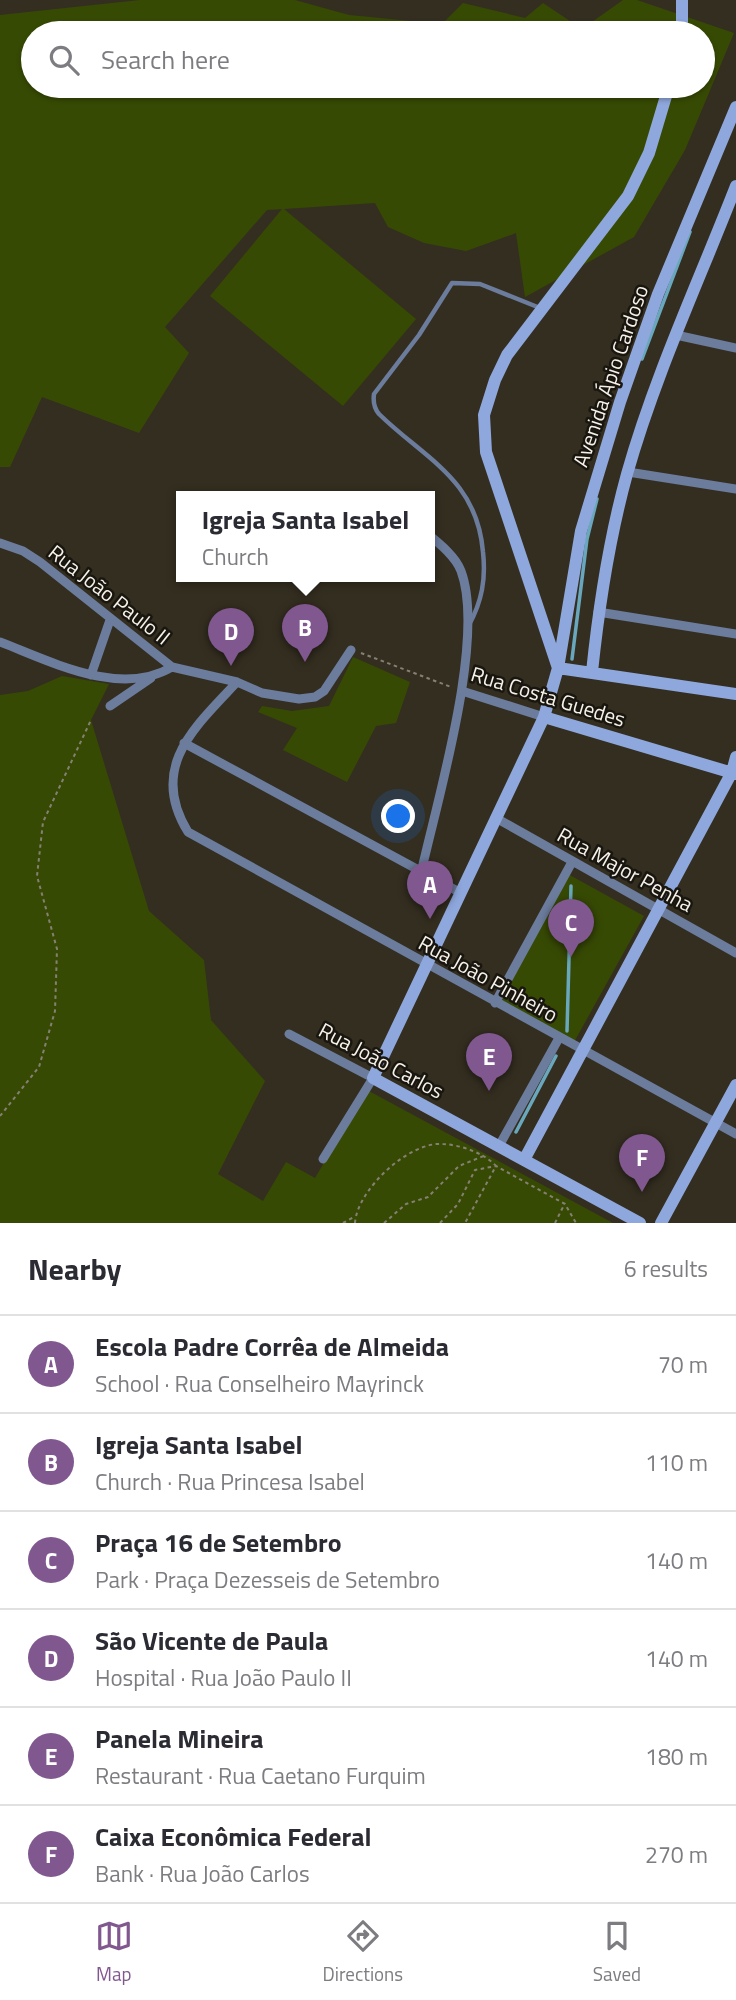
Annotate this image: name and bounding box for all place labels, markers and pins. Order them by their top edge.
pin: B [282,604,328,662]
pin: D [208,608,254,666]
pin: A [407,861,453,919]
pin: C [548,899,594,957]
pin: E [466,1033,512,1091]
pin: F [619,1134,665,1192]

